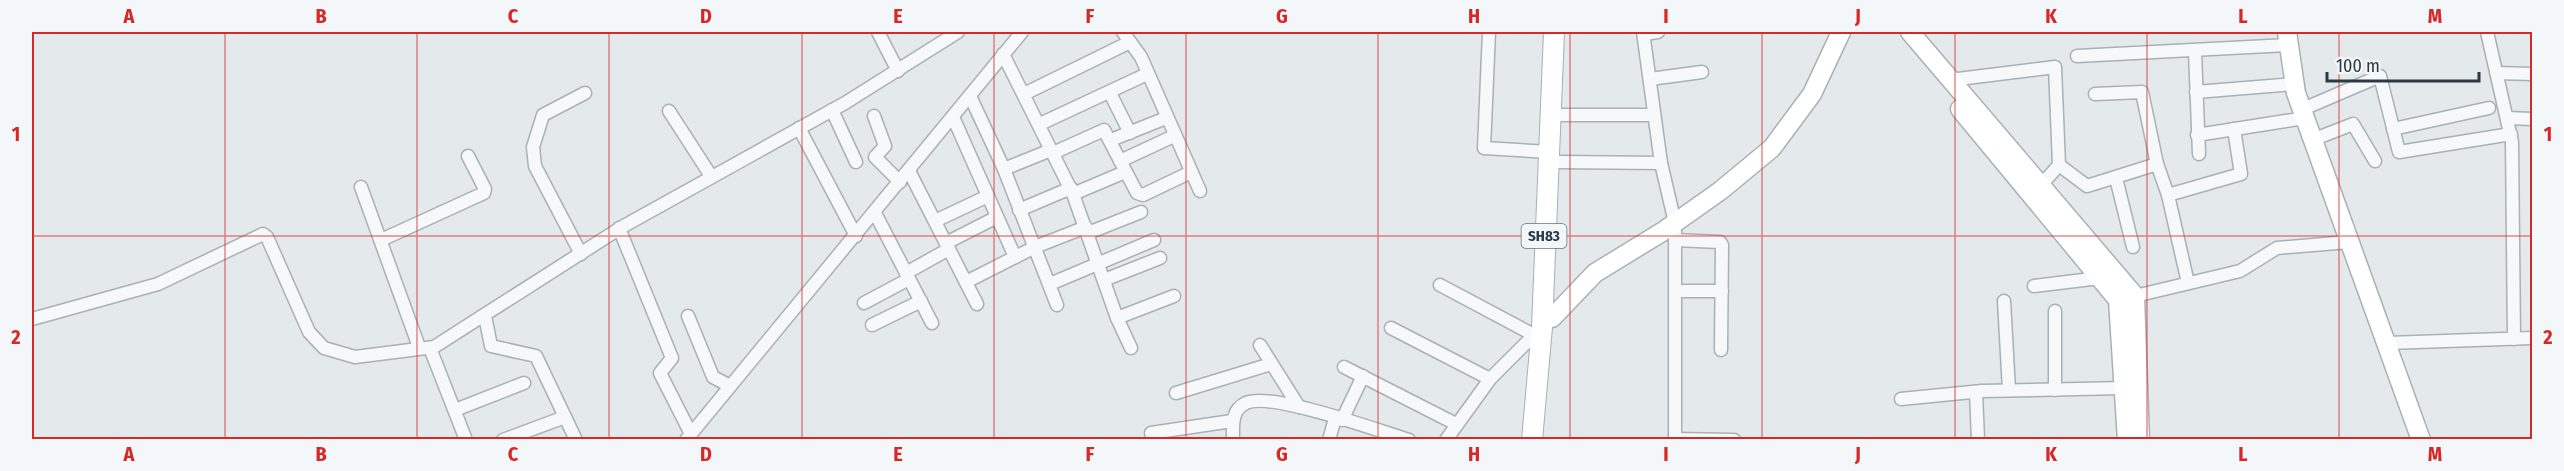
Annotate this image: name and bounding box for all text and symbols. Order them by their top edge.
text: A [123,4,136,28]
text: B [315,4,327,28]
text: C [508,4,519,28]
text: D [700,4,712,28]
text: E [893,4,903,28]
text: F [1086,4,1095,28]
text: G [1276,4,1288,28]
text: H [1468,4,1480,28]
text: I [1663,4,1669,28]
text: J [1854,4,1861,28]
text: K [2045,4,2057,28]
text: L [2238,4,2248,28]
text: M [2428,4,2442,28]
scale bar [2327,45,2478,83]
text: 100 m [2336,55,2380,77]
text: 1 [12,122,20,146]
text: 1 [2544,122,2552,146]
road number: SH83 [1522,224,1566,248]
text: 2 [10,325,21,349]
text: 2 [2542,325,2553,349]
text: A [123,442,136,466]
text: B [315,442,327,466]
text: C [508,442,519,466]
text: D [700,442,712,466]
text: E [893,442,903,466]
text: F [1086,442,1095,466]
text: G [1276,442,1288,466]
text: H [1468,442,1480,466]
text: I [1663,442,1669,466]
text: J [1854,442,1861,466]
text: K [2045,442,2057,466]
text: L [2238,442,2248,466]
text: M [2428,442,2442,466]

